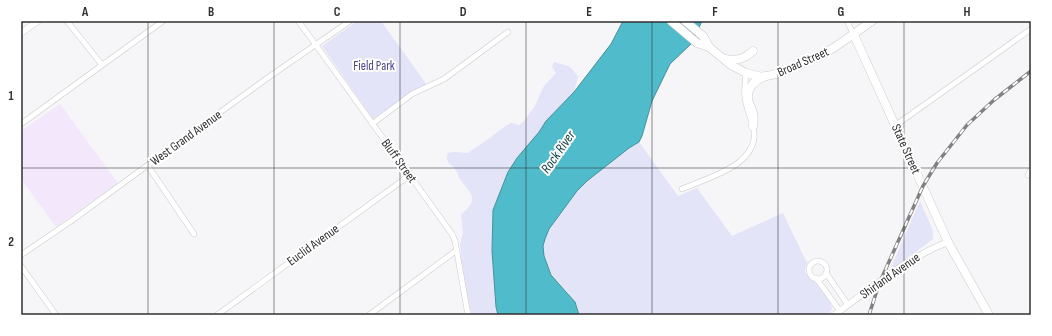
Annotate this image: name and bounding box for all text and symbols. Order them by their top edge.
text: A [81,4,89,20]
text: B [208,4,214,20]
text: C [334,4,341,20]
text: D [460,4,467,20]
text: E [586,4,592,20]
text: F [712,4,718,20]
text: G [838,4,845,20]
text: H [964,4,971,20]
street label: Broad Street [775,44,831,80]
park label: Field Park [353,58,395,74]
text: 1 [8,88,14,104]
street label: West Grand Avenue [147,107,225,169]
street label: State Street [888,122,924,177]
water label: Rock River [537,127,579,177]
street label: Bluff Street [378,136,420,186]
street label: Euclid Avenue [284,221,342,269]
text: 2 [8,234,14,250]
street label: Shirland Avenue [857,250,923,302]

